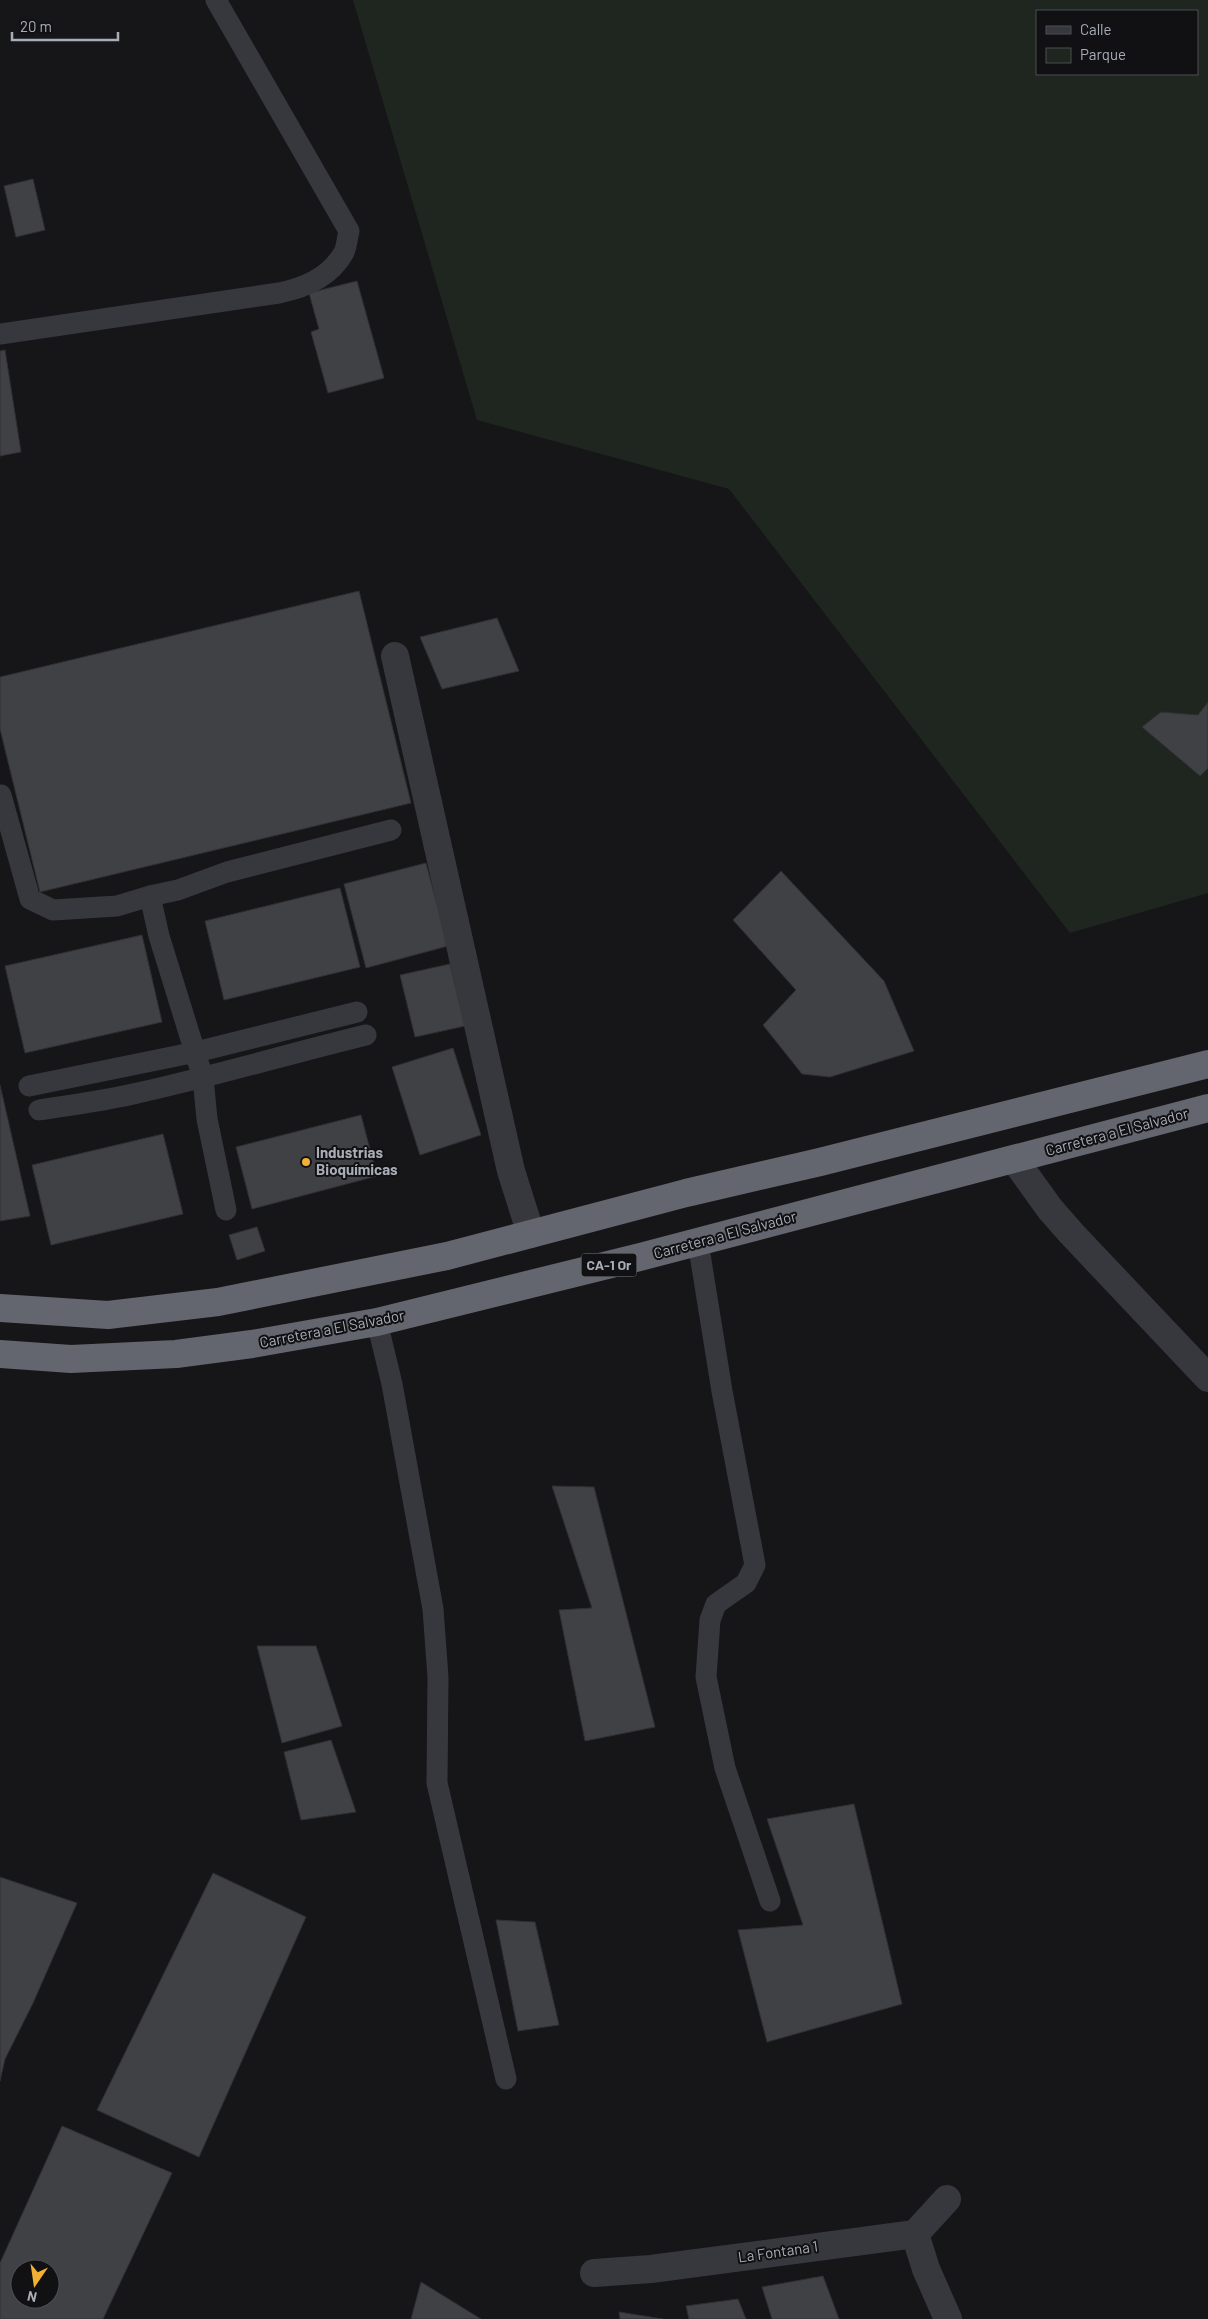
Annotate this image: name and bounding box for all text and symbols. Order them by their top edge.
scale bar [12,10,119,42]
legend [1036,10,1198,75]
text: 20 m [20,17,52,35]
text: Calle [1080,20,1112,38]
text: Parque [1080,45,1126,63]
street label: Carretera a El Salvador [1043,1103,1191,1159]
place label: Industrias Bioquímicas [316,1143,398,1178]
marker: Industrias Bioquímicas [300,1156,312,1168]
street label: Carretera a El Salvador [651,1206,799,1262]
road number: CA-1 Or [582,1254,636,1276]
street label: Carretera a El Salvador [258,1305,406,1351]
street label: La Fontana 1 [737,2236,819,2266]
north arrow [10,2259,60,2309]
text: N [26,2288,38,2306]

